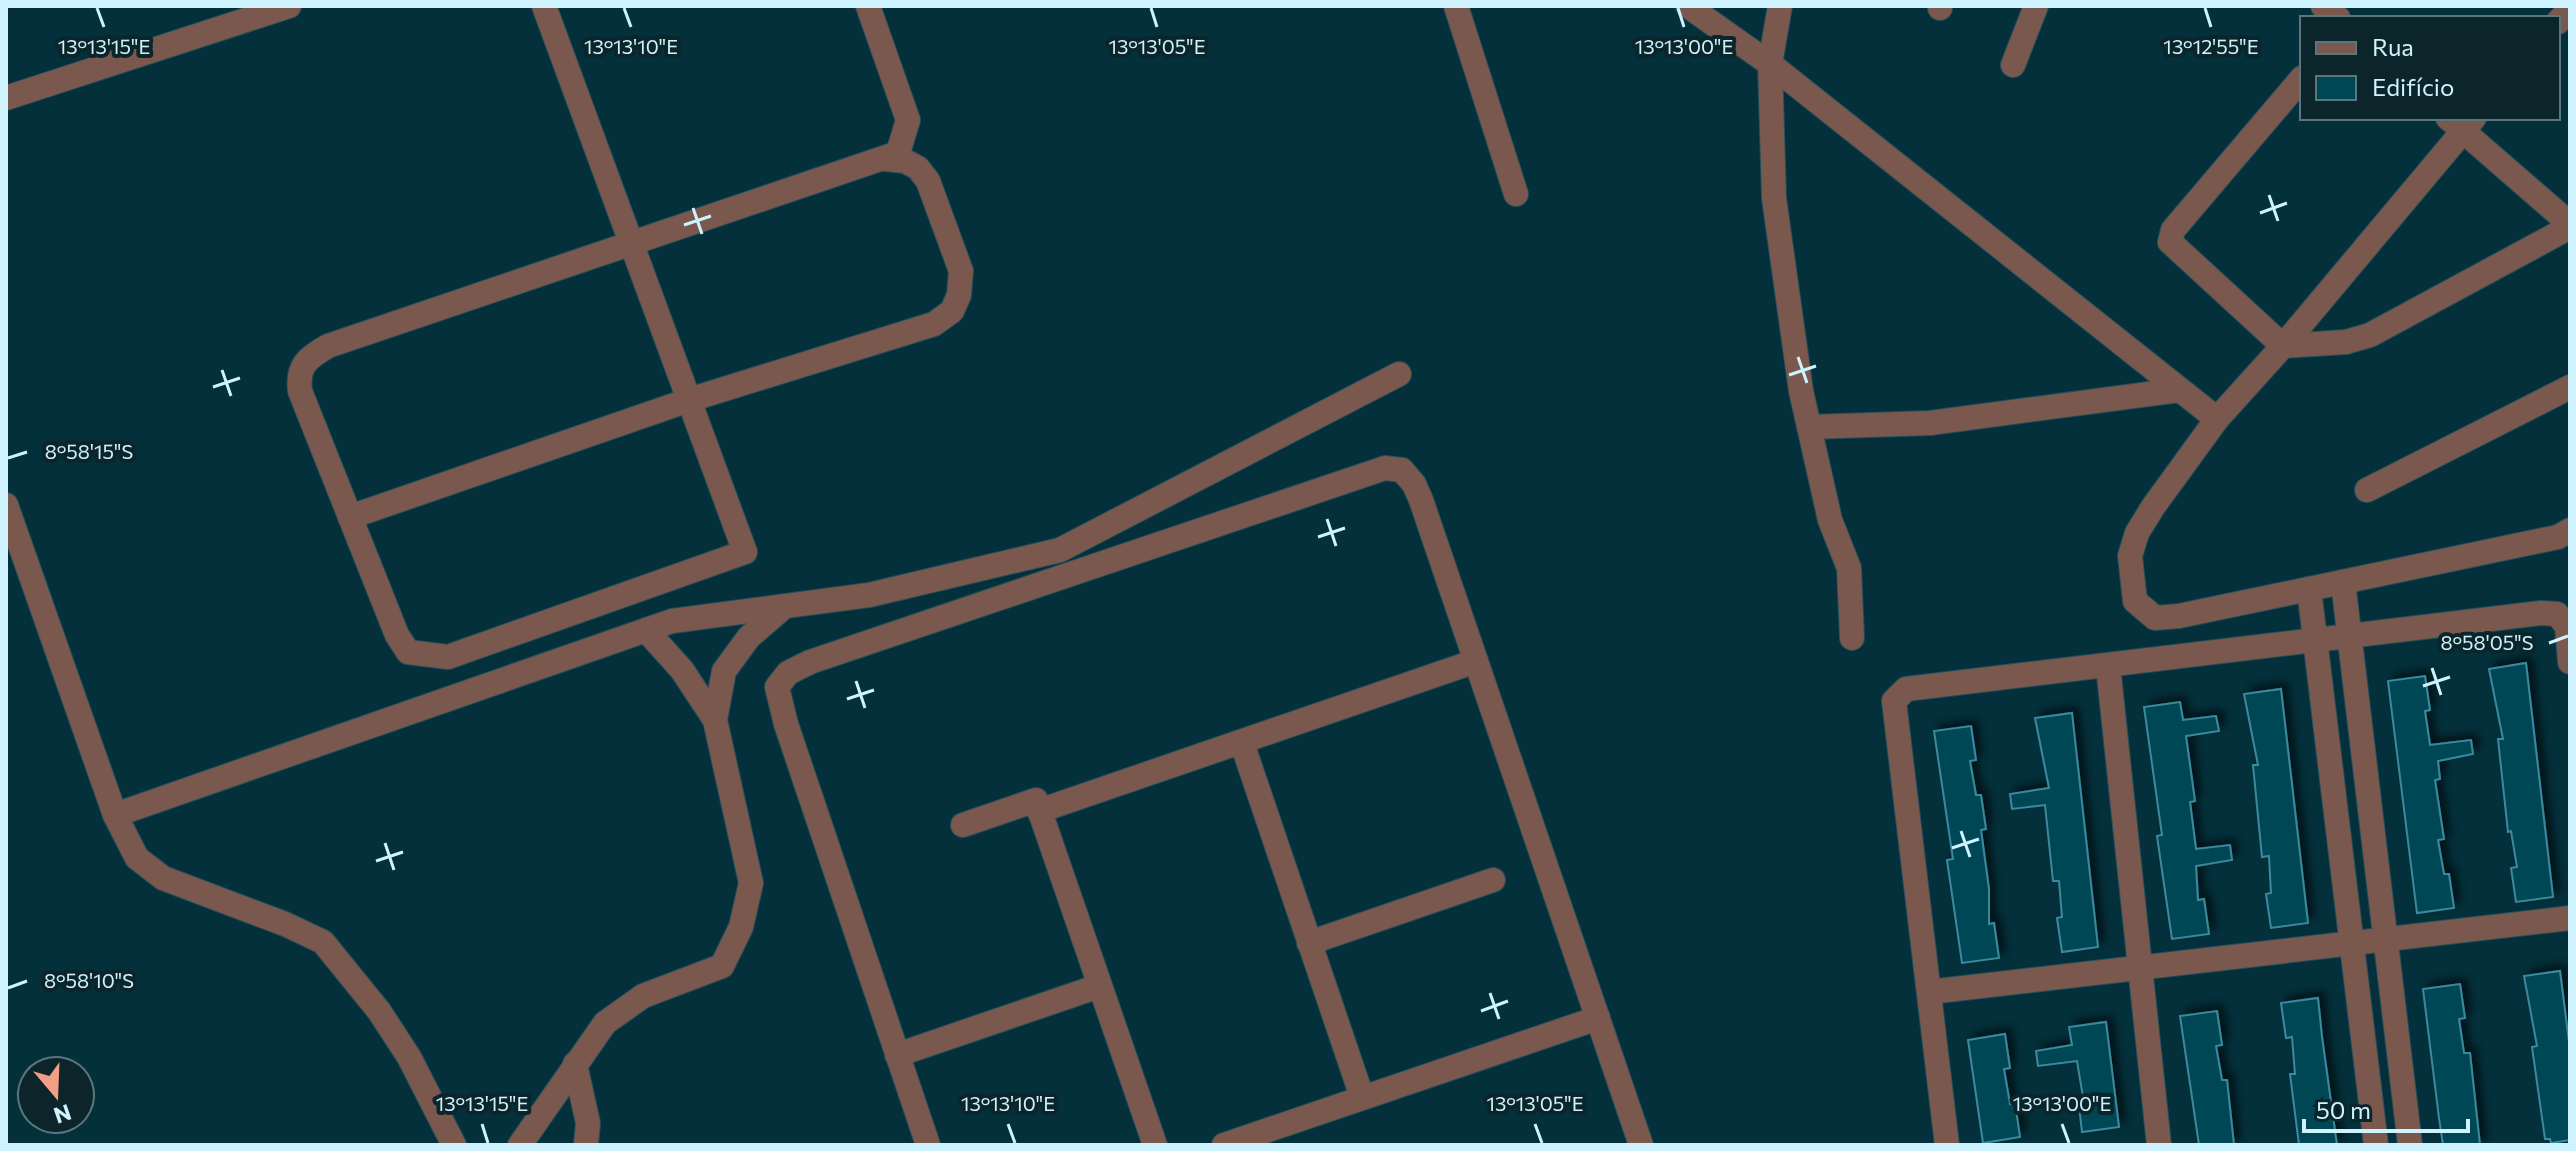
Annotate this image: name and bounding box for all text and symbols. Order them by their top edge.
legend [2300,16,2560,120]
text: Rua [2372,32,2414,61]
text: 13°13'15"E [58,34,150,58]
text: 13°13'10"E [584,34,678,58]
text: 13°13'05"E [1108,34,1206,58]
text: 13°13'00"E [1635,34,1733,58]
text: 13°12'55"E [2163,34,2259,58]
text: Edifício [2372,72,2454,101]
text: 8°58'15"S [45,439,133,463]
text: 8°58'05"S [2441,630,2533,654]
text: 8°58'10"S [44,968,134,992]
north arrow [16,1055,96,1135]
scale bar [2304,1083,2468,1133]
text: 13°13'15"E [436,1091,528,1115]
text: 13°13'10"E [961,1091,1055,1115]
text: 13°13'05"E [1486,1091,1584,1115]
text: 13°13'00"E [2013,1091,2111,1115]
text: 50 m [2316,1095,2371,1124]
text: N [50,1099,75,1130]

